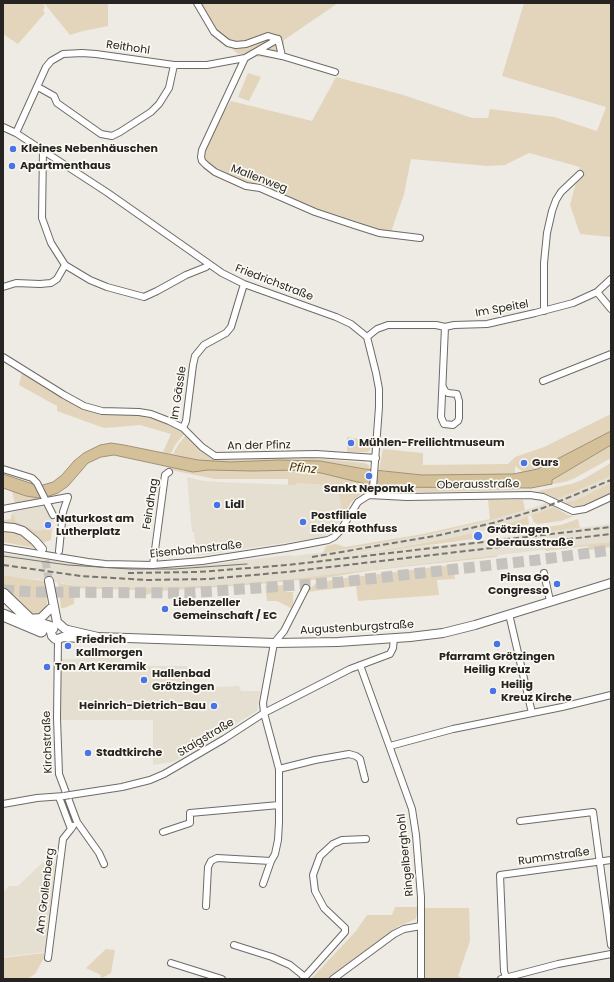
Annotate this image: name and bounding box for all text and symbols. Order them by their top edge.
street label: Reithohl [105,38,151,58]
place label: Kleines Nebenhäuschen [21,142,158,156]
marker: Kleines Nebenhäuschen [8,144,18,154]
place label: Apartmenthaus [20,159,111,173]
marker: Apartmenthaus [7,161,17,171]
street label: Mallenweg [229,162,289,196]
street label: Friedrichstraße [233,262,315,304]
street label: Im Speitel [474,298,530,320]
street label: Im Gässle [168,365,190,421]
place label: Mühlen-Freilichtmuseum [359,436,505,450]
marker: Mühlen-Freilichtmuseum [346,438,356,448]
street label: An der Pfinz [227,439,291,453]
place label: Gurs [532,456,559,470]
marker: Gurs [519,458,529,468]
water label: Pfinz [289,460,317,478]
marker: Sankt Nepomuk [364,471,374,481]
street label: Feindhag [140,478,162,530]
street label: Oberausstraße [436,478,520,492]
place label: Sankt Nepomuk [324,482,414,496]
place label: Lidl [225,498,244,512]
marker: Lidl [212,500,222,510]
place label: Postfiliale Edeka Rothfuss [311,509,398,535]
place label: Naturkost am Lutherplatz [56,512,134,538]
marker: Postfiliale Edeka Rothfuss [298,517,308,527]
marker: Naturkost am Lutherplatz [43,520,53,530]
place label: Grötzingen Oberausstraße [487,523,574,549]
marker: Grötzingen Oberausstraße [472,530,484,542]
street label: Eisenbahnstraße [149,539,243,561]
place label: Pinsa Go Congresso [488,571,549,597]
marker: Pinsa Go Congresso [552,579,562,589]
place label: Liebenzeller Gemeinschaft / EC [173,596,277,622]
marker: Liebenzeller Gemeinschaft / EC [160,604,170,614]
street label: Augustenburgstraße [300,618,414,638]
place label: Friedrich Kallmorgen [76,633,143,659]
marker: Pfarramt Grötzingen Heilig Kreuz [492,639,502,649]
marker: Friedrich Kallmorgen [63,641,73,651]
place label: Pfarramt Grötzingen Heilig Kreuz [439,650,555,676]
place label: Ton Art Keramik [55,660,146,674]
marker: Ton Art Keramik [42,662,52,672]
place label: Hallenbad Grötzingen [152,667,214,693]
marker: Hallenbad Grötzingen [139,675,149,685]
place label: Heilig Kreuz Kirche [501,678,572,704]
marker: Heilig Kreuz Kirche [488,686,498,696]
place label: Heinrich-Dietrich-Bau [79,699,206,713]
marker: Heinrich-Dietrich-Bau [209,701,219,711]
street label: Kirchstraße [40,710,56,774]
street label: Staigstraße [175,716,237,760]
place label: Stadtkirche [96,746,162,760]
marker: Stadtkirche [83,748,93,758]
street label: Ringelberghohl [395,813,417,897]
street label: Rummstraße [517,845,591,869]
street label: Am Grollenberg [34,847,58,935]

